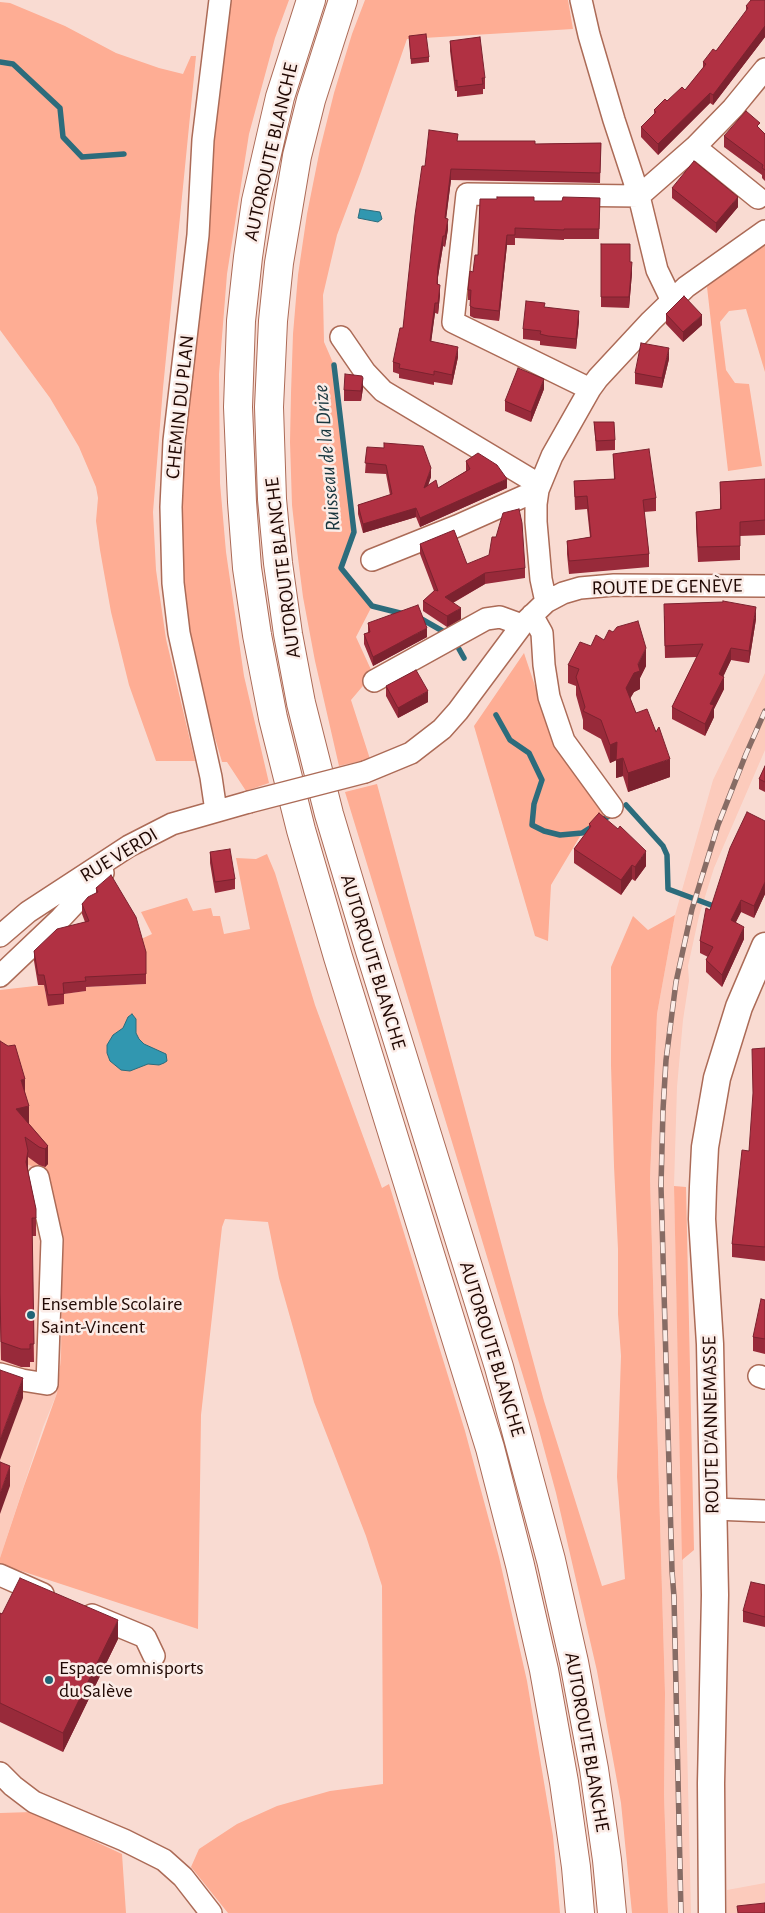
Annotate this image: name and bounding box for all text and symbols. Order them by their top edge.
street label: AUTOROUTE BLANCHE [239,61,303,243]
street label: CHEMIN DU PLAN [161,334,199,480]
water label: Ruisseau de la Drize [308,384,346,532]
street label: AUTOROUTE BLANCHE [260,476,306,660]
street label: ROUTE DE GENÈVE [592,574,742,600]
street label: RUE VERDI [76,822,162,888]
street label: AUTOROUTE BLANCHE [335,871,411,1053]
street label: AUTOROUTE BLANCHE [454,1258,530,1440]
place label: Ensemble Scolaire Saint-Vincent [41,1292,182,1339]
marker: Ensemble Scolaire Saint-Vincent [25,1309,37,1321]
street label: ROUTE D'ANNEMASSE [697,1336,725,1514]
street label: AUTOROUTE BLANCHE [559,1650,615,1834]
place label: Espace omnisports du Salève [59,1656,204,1703]
marker: Espace omnisports du Salève [43,1674,55,1686]

